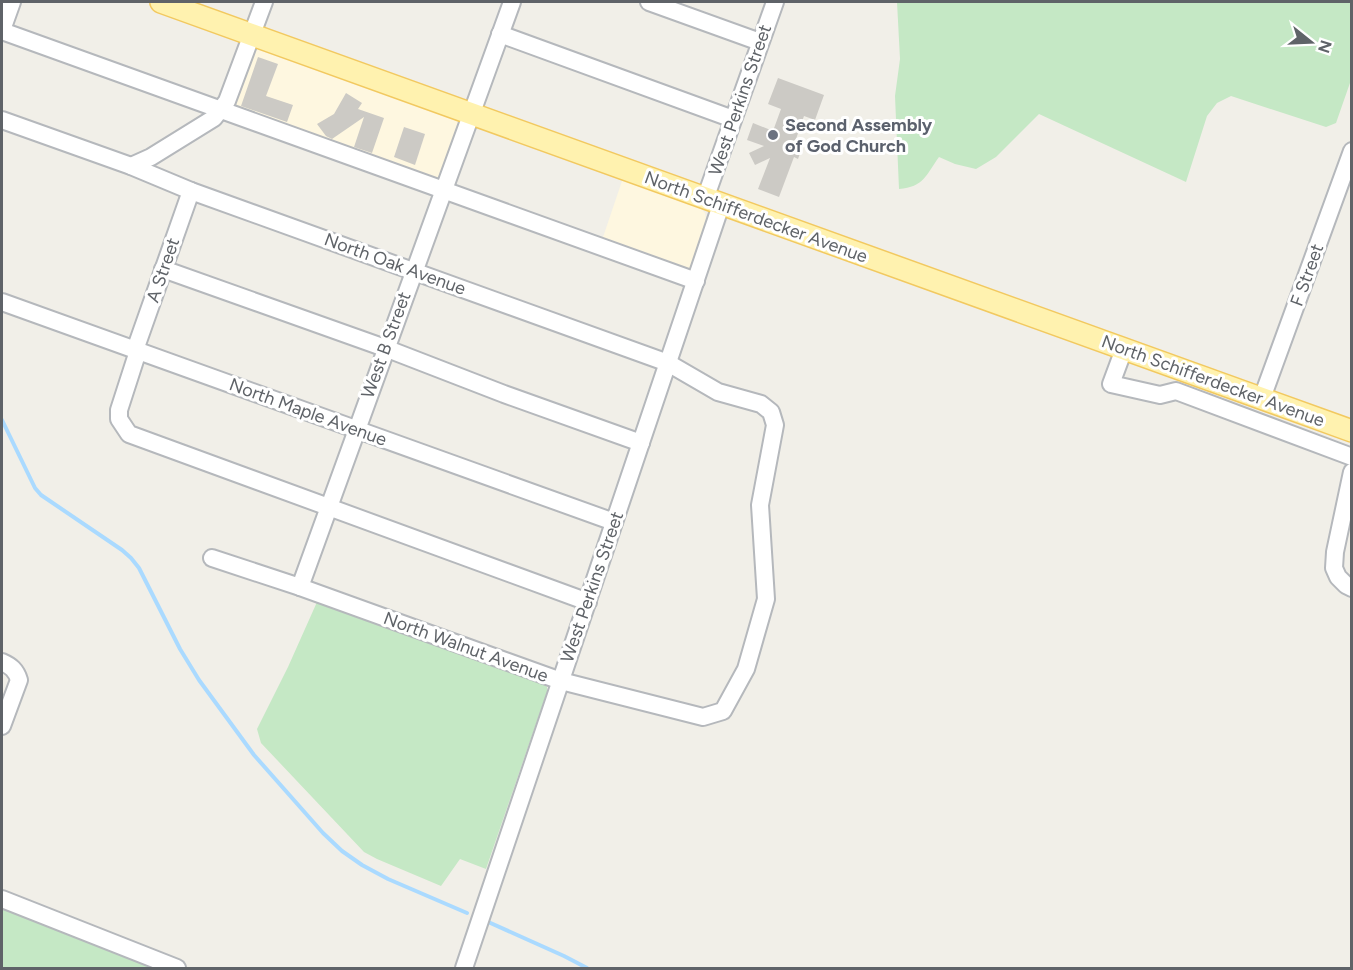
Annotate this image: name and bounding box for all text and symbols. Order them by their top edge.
north arrow [1281,12,1341,72]
street label: West Perkins Street [704,21,776,178]
text: N [1314,38,1336,55]
place label: Second Assembly of God Church [785,114,933,157]
marker: Second Assembly of God Church [766,128,780,142]
street label: North Schifferdecker Avenue [641,166,871,268]
street label: North Oak Avenue [321,228,469,300]
street label: A Street [142,235,184,305]
street label: F Street [1286,241,1328,309]
street label: West B Street [357,288,416,401]
street label: North Schifferdecker Avenue [1098,330,1328,432]
street label: North Maple Avenue [226,373,390,451]
street label: West Perkins Street [556,508,628,665]
street label: North Walnut Avenue [381,607,552,687]

